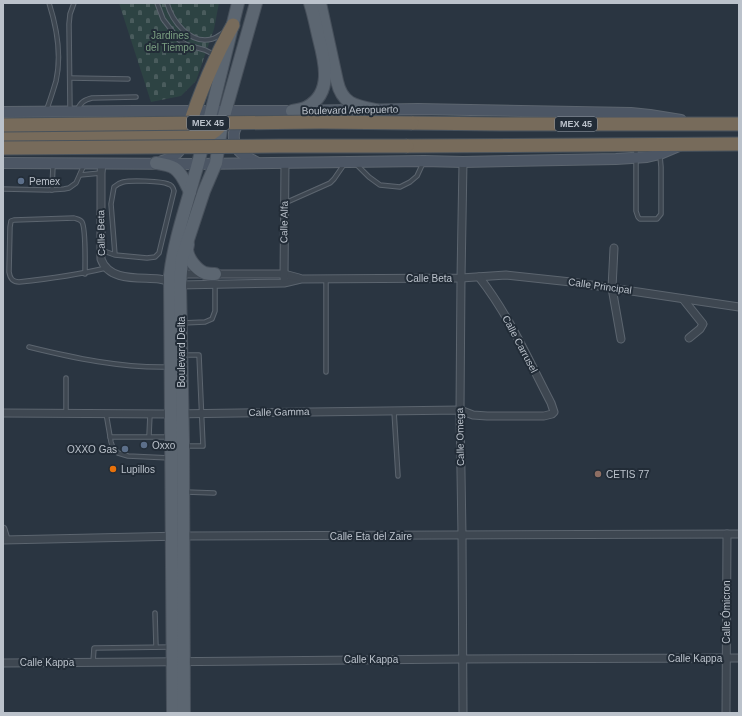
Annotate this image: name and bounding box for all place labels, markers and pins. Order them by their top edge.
marker: Pemex [16,176,26,186]
place label: Pemex [29,176,60,187]
marker: Oxxo [139,440,149,450]
place label: Oxxo [152,440,176,451]
place label: OXXO Gas [67,444,117,455]
marker: OXXO Gas [120,444,130,454]
marker: Lupillos [108,464,118,474]
place label: Lupillos [121,464,155,475]
marker: CETIS 77 [593,469,603,479]
place label: CETIS 77 [606,469,650,480]

